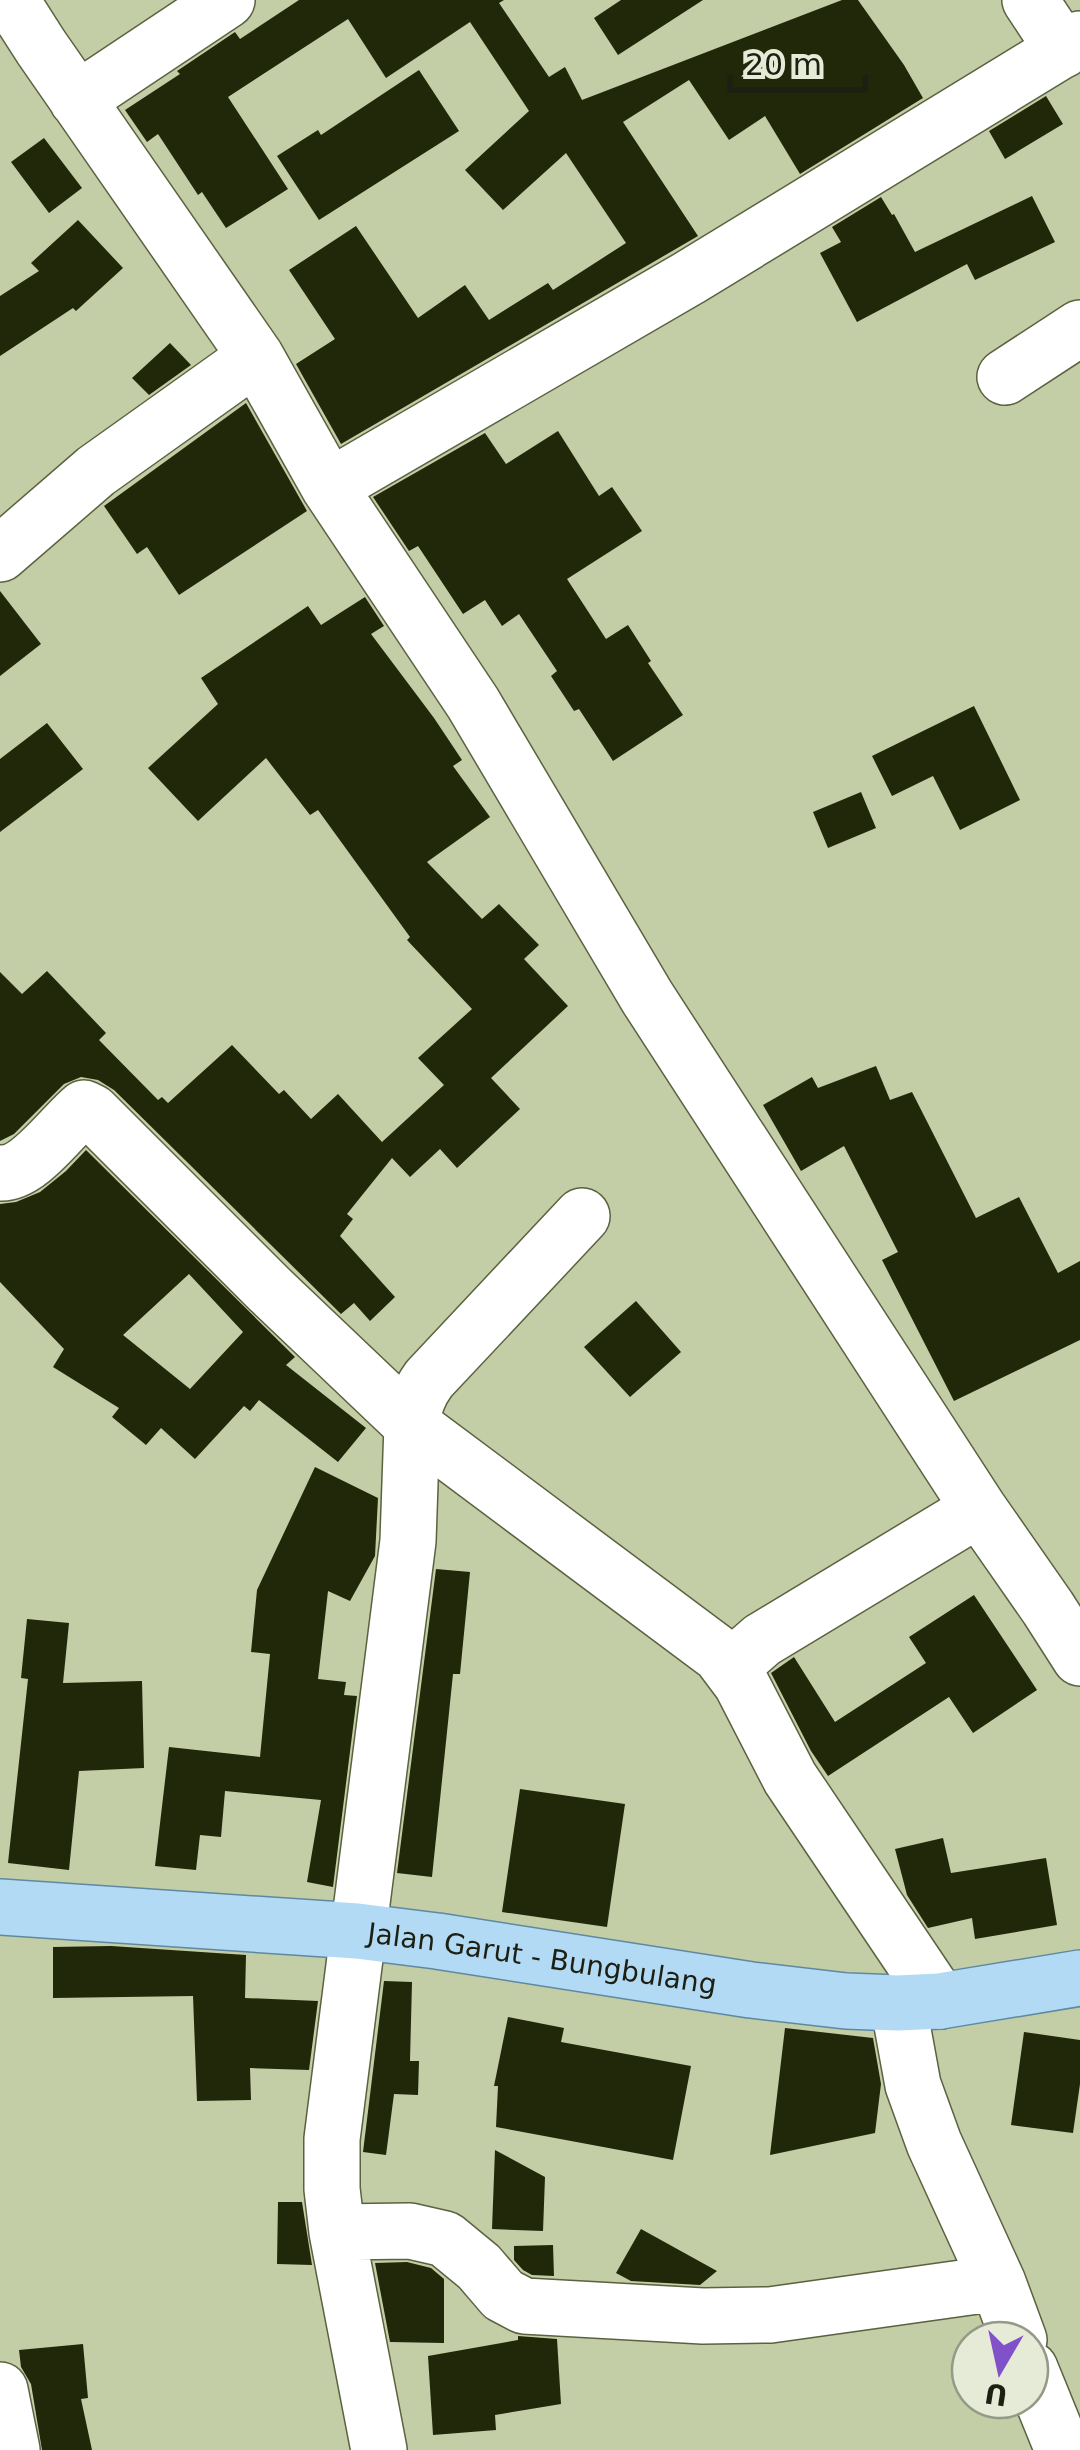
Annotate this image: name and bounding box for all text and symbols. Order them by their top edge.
scale bar [730,30,865,92]
text: 20 m [745,47,822,82]
street label: Jalan Garut - Bungbulang [364,1916,719,2001]
north arrow [950,2320,1050,2420]
text: U [982,2376,1010,2412]

